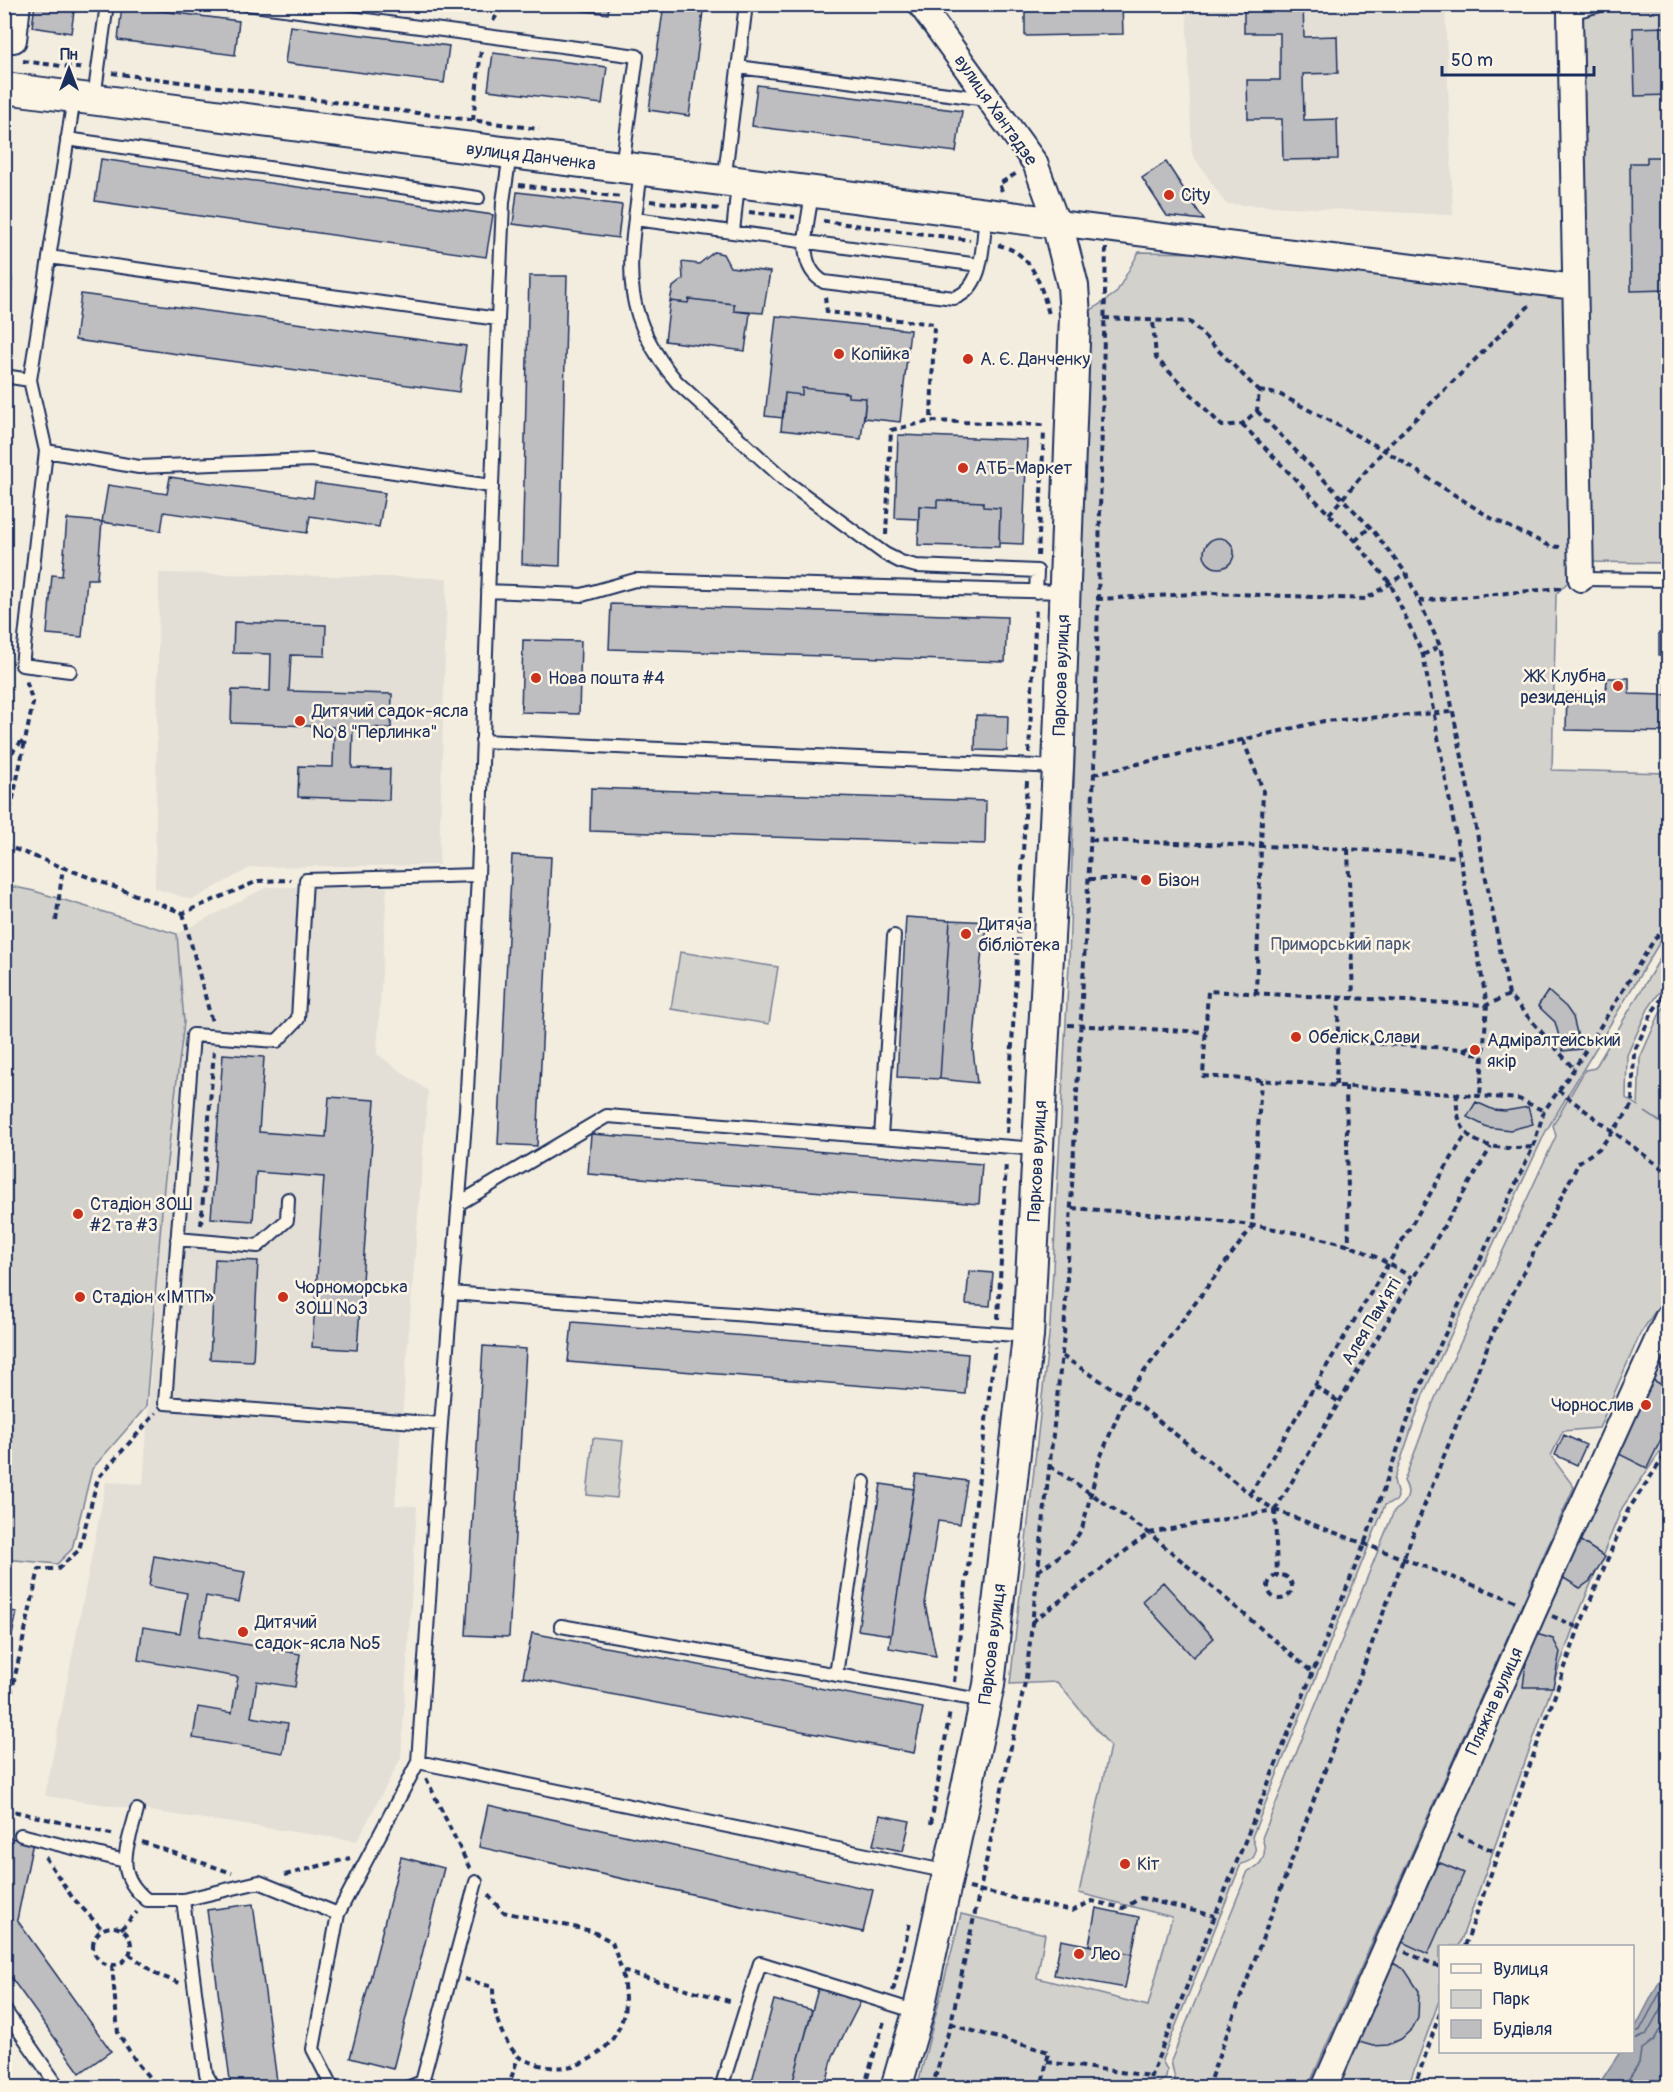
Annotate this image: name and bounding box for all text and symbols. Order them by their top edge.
north arrow [39,39,99,99]
scale bar [1442,39,1594,77]
text: Пн [60,45,78,65]
text: 50 m [1451,49,1493,72]
street label: вулиця Хантадзе [949,50,1042,170]
street label: вулиця Данченка [465,137,597,176]
place label: City [1181,184,1211,207]
marker: City [1162,188,1176,202]
place label: Копійка [851,343,910,366]
marker: Копійка [832,347,846,361]
place label: А. Є. Данченку [980,348,1091,371]
marker: А. Є. Данченку [961,352,975,366]
place label: АТБ-Маркет [975,457,1072,480]
marker: АТБ-Маркет [956,461,970,475]
street label: Паркова вулиця [1048,614,1075,736]
place label: ЖК Клубна резиденція [1520,665,1606,709]
place label: Нова пошта #4 [548,667,665,690]
marker: Нова пошта #4 [529,671,543,685]
marker: ЖК Клубна резиденція [1611,679,1625,693]
place label: Дитячий садок-ясла № 8 "Перлинка" [311,700,468,744]
marker: Дитячий садок-ясла № 8 "Перлинка" [293,714,307,728]
place label: Бізон [1158,869,1199,892]
marker: Бізон [1139,873,1153,887]
place label: Дитяча бібліотека [977,913,1060,957]
marker: Дитяча бібліотека [959,927,973,941]
park label: Приморський парк [1271,933,1411,956]
place label: Обеліск Cлави [1308,1026,1419,1049]
place label: Адміралтейський якір [1487,1029,1621,1073]
marker: Обеліск Cлави [1289,1030,1303,1044]
marker: Адміралтейський якір [1468,1043,1482,1057]
street label: Паркова вулиця [1023,1100,1052,1222]
place label: Стадіон ЗОШ #2 та #3 [89,1193,192,1237]
marker: Стадіон ЗОШ #2 та #3 [71,1207,85,1221]
street label: Алея Пам'яті [1336,1273,1406,1369]
place label: Чорноморська ЗОШ №3 [295,1276,408,1320]
place label: Стадіон «ІМТП» [92,1286,214,1309]
marker: Стадіон «ІМТП» [73,1290,87,1304]
marker: Чорноморська ЗОШ №3 [276,1290,290,1304]
place label: Чорнослив [1551,1394,1634,1417]
marker: Чорнослив [1639,1398,1653,1412]
street label: Паркова вулиця [974,1582,1011,1706]
place label: Дитячий садок-ясла №5 [254,1611,381,1655]
marker: Дитячий садок-ясла №5 [236,1625,250,1639]
street label: Пляжна вулиця [1461,1644,1528,1759]
place label: Кіт [1137,1853,1160,1876]
marker: Кіт [1118,1857,1132,1871]
place label: Лео [1090,1943,1121,1966]
legend [1439,1945,1634,2053]
marker: Лео [1072,1947,1086,1961]
text: Вулиця [1493,1958,1548,1981]
text: Парк [1493,1988,1530,2011]
text: Будівля [1493,2018,1552,2041]

